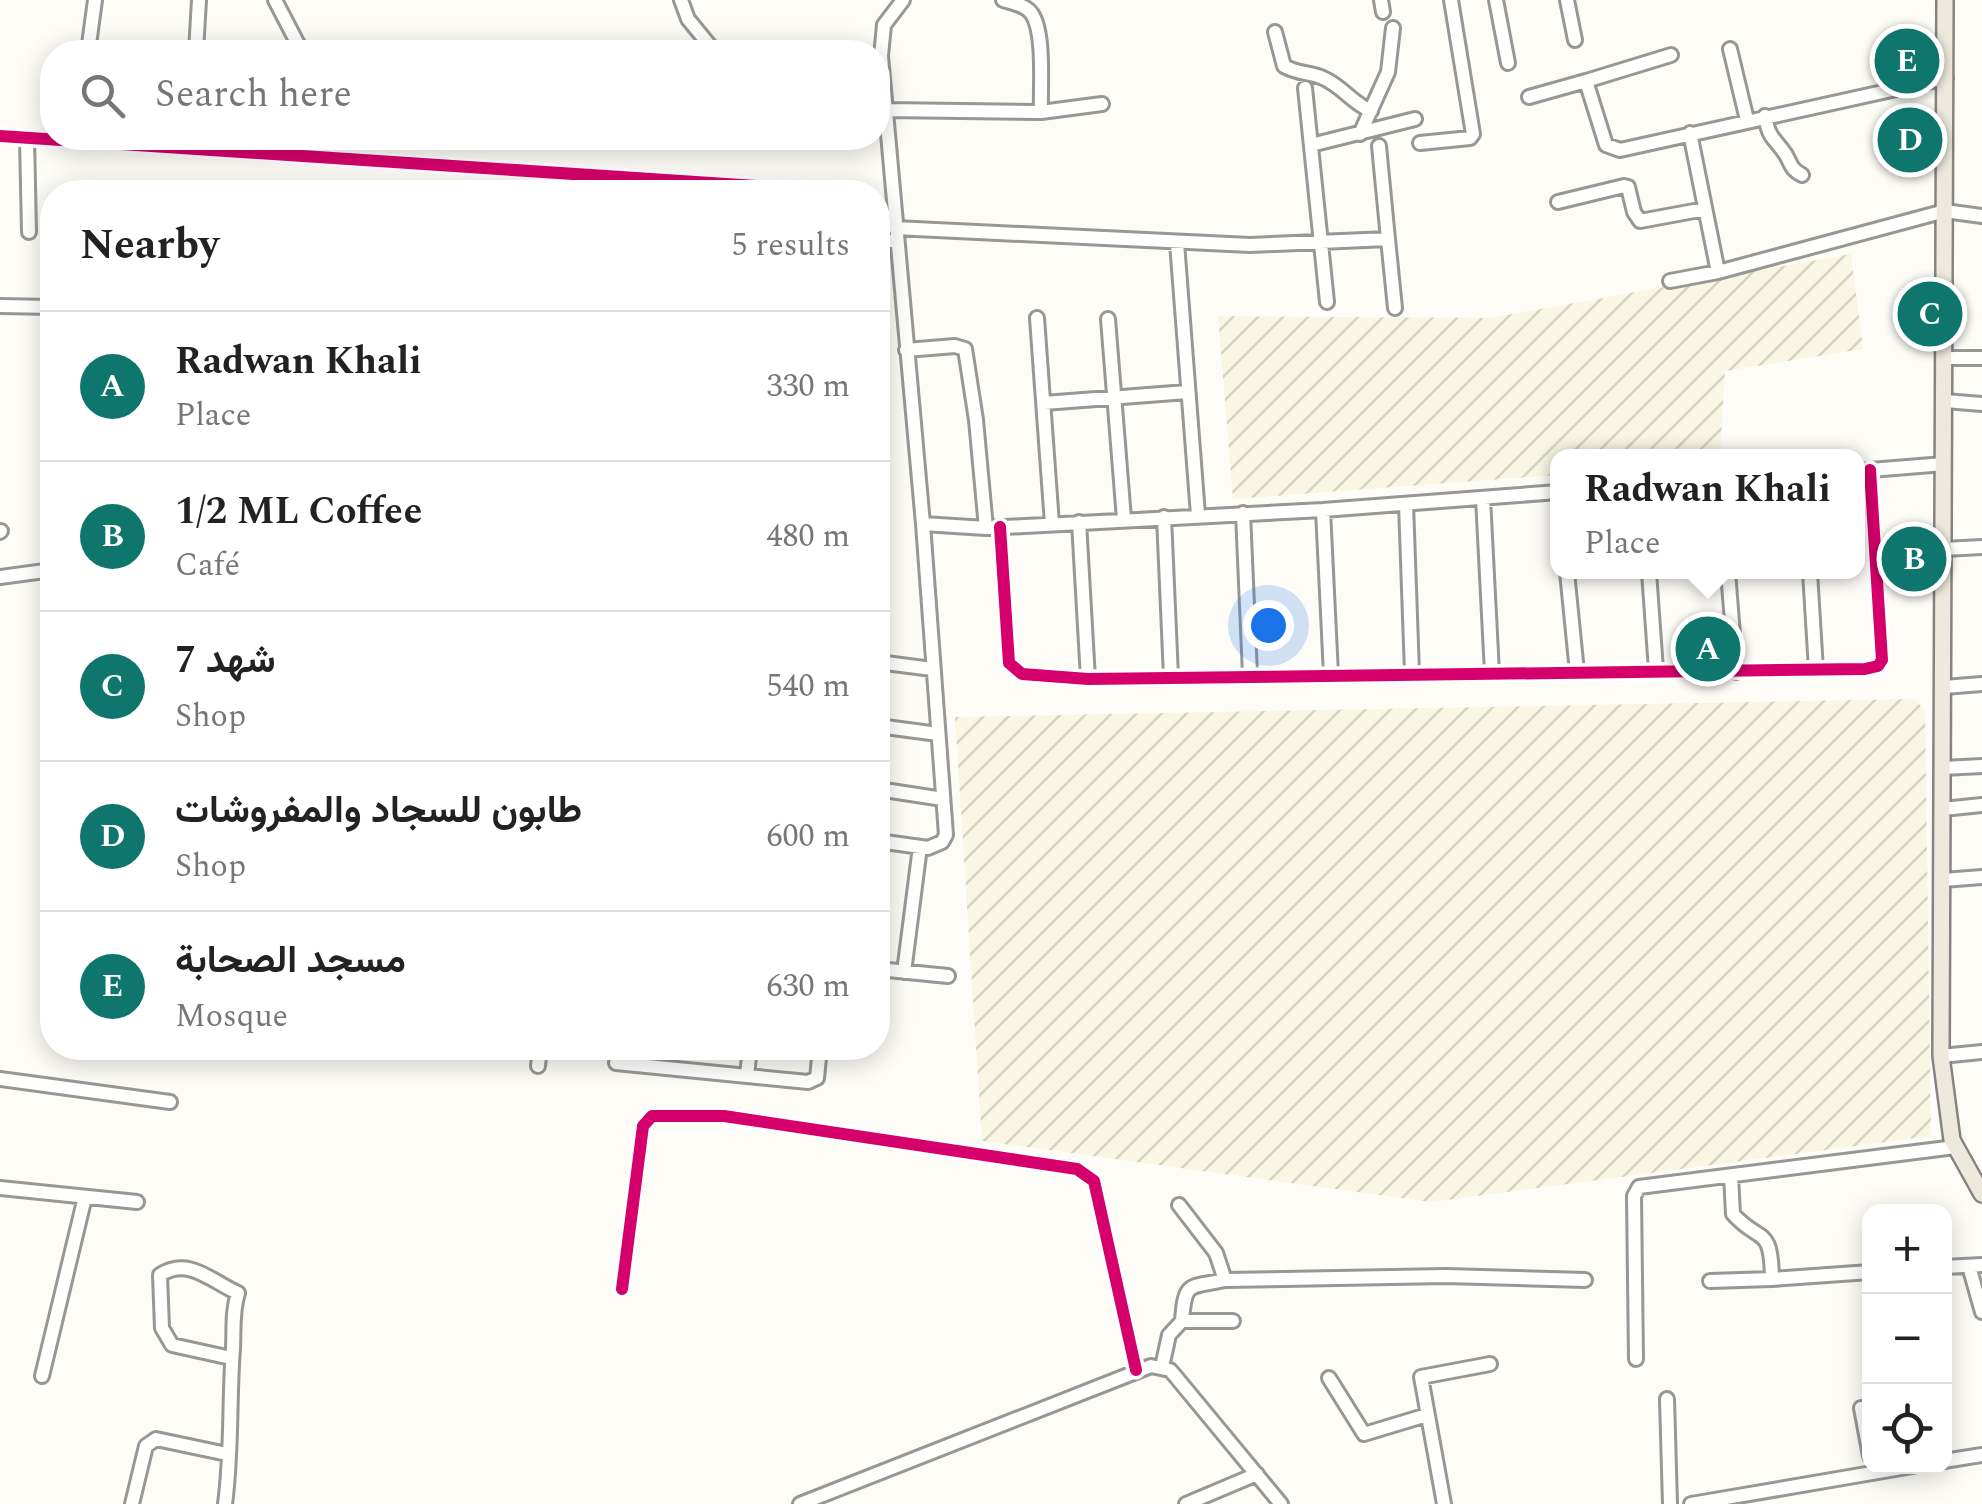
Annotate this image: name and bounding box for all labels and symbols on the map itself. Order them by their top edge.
pin: E [1874,23,1940,98]
pin: D [1878,102,1942,178]
pin: C [1898,276,1962,352]
pin: B [1882,522,1946,596]
your location [1243,600,1294,651]
pin: A [1676,612,1740,686]

